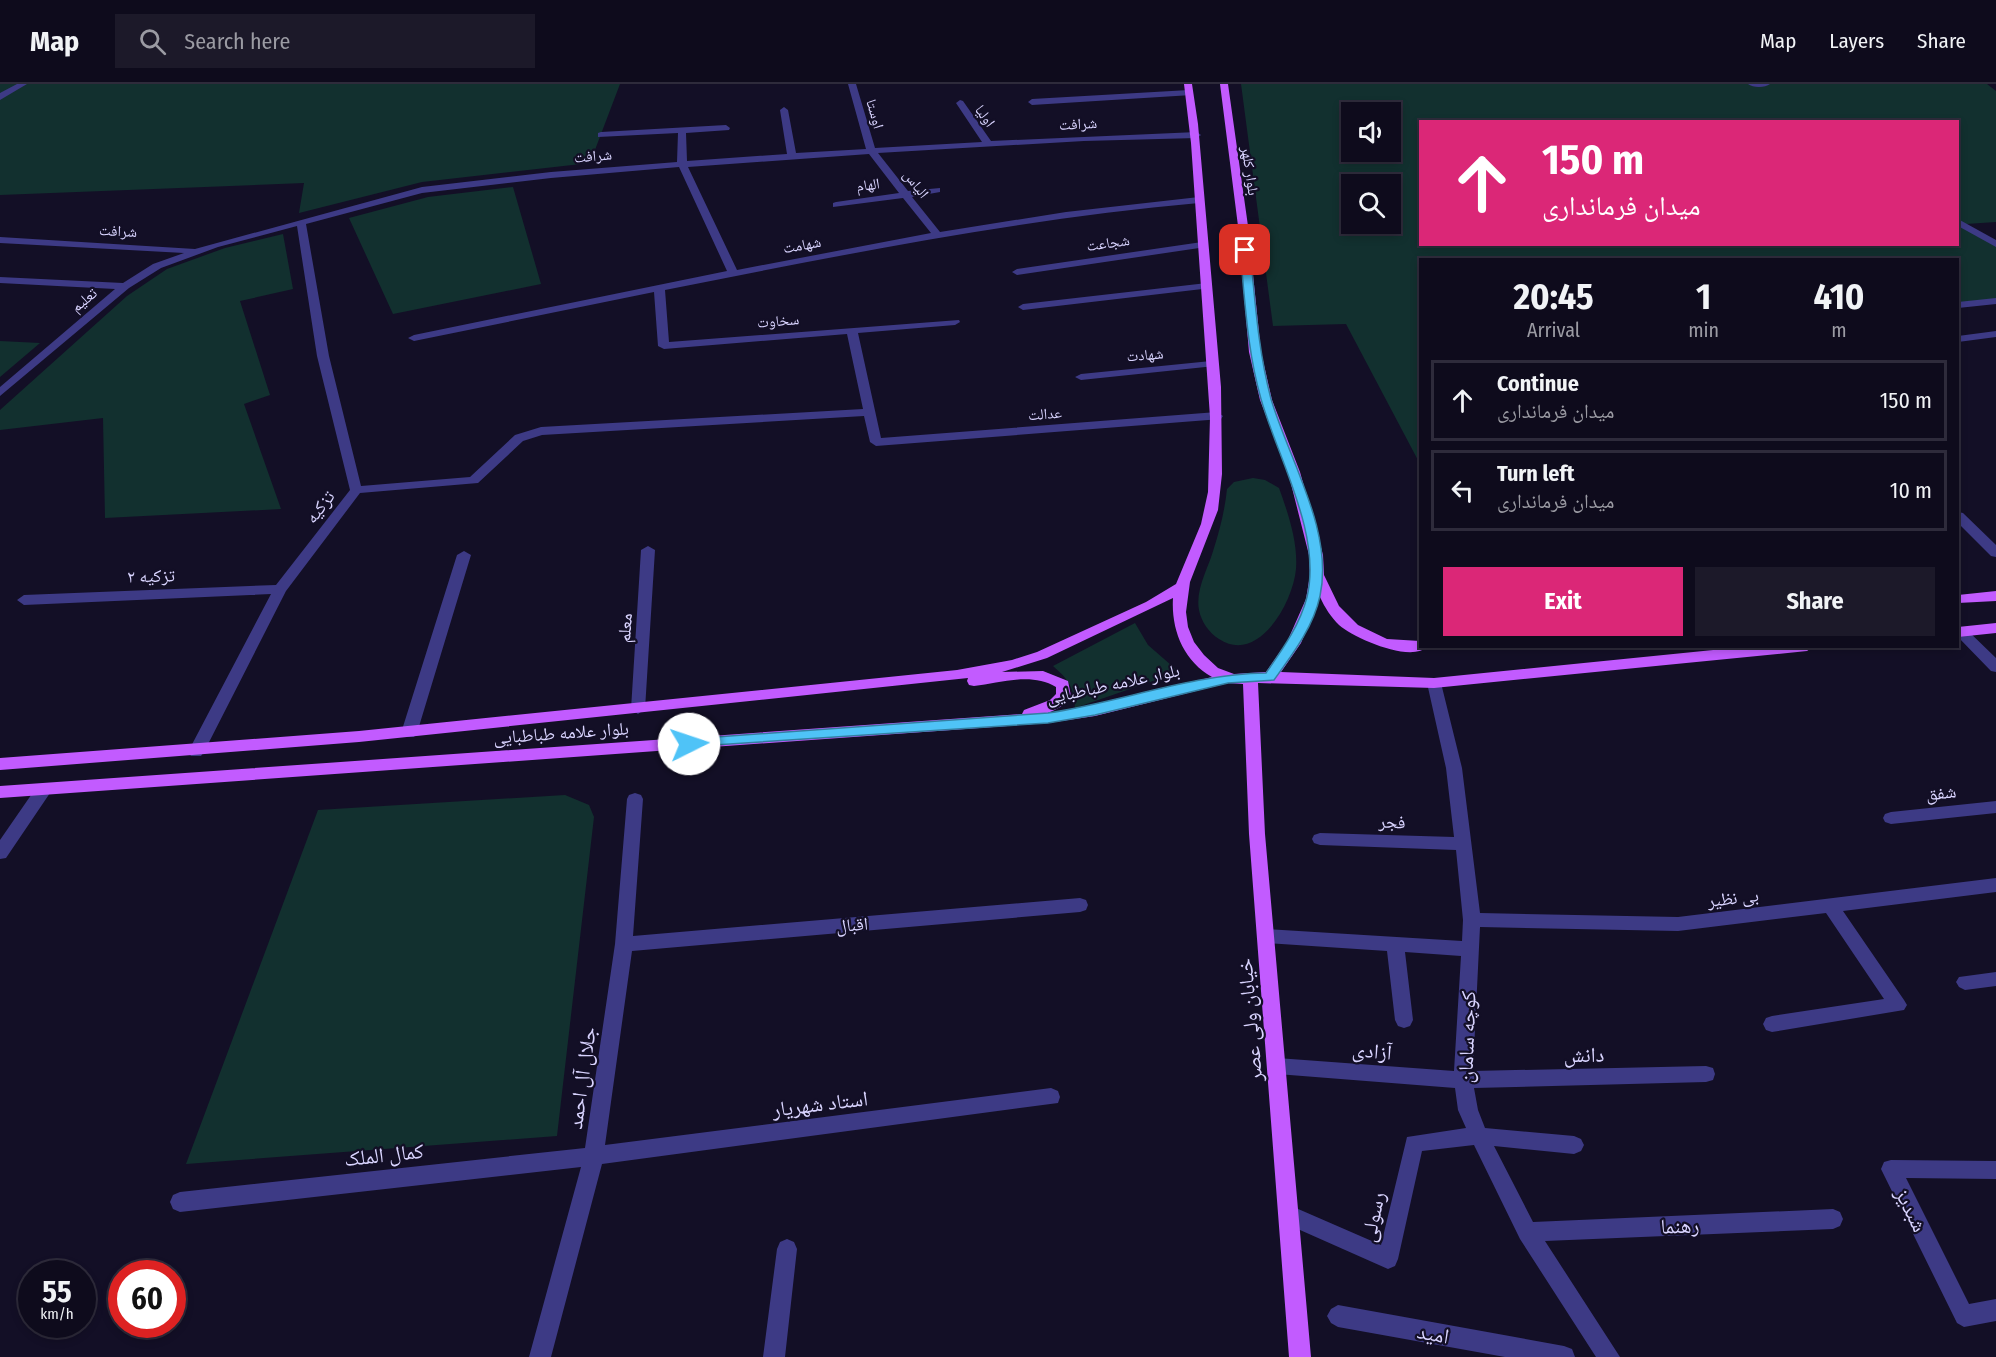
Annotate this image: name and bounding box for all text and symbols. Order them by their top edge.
search box [115,14,535,68]
text: Map [30,25,79,58]
icon: search [136,25,169,58]
text: Search here [184,28,290,55]
text: Map [1760,28,1796,54]
text: Layers [1829,28,1884,54]
text: Share [1917,28,1966,54]
street label: اوستا [862,97,888,131]
street label: اولیا [971,101,999,131]
map controls [1341,102,1401,234]
button: sound [1341,102,1401,162]
street label: شرافت [1059,114,1098,134]
text: 150 m [1542,135,1644,185]
street label: بلوار کلهر [1238,144,1262,197]
icon: ahead [1443,144,1521,222]
street label: شرافت [573,145,613,167]
street label: الیاس [899,166,933,202]
street label: الهام [855,174,881,197]
button: search [1341,174,1401,234]
text: میدان فرمانداری [1542,190,1701,222]
street label: شرافت [99,221,138,241]
pin [1219,224,1270,275]
street label: شجاعت [1085,231,1131,255]
street label: شهامت [781,233,823,257]
icon: arrive [1228,233,1261,266]
text: 20:45 [1513,275,1594,319]
text: 1 [1696,275,1711,319]
text: 410 [1814,275,1865,319]
street label: تعلیم [67,284,102,317]
street label: سخاوت [756,310,800,332]
text: Arrival [1527,318,1580,342]
text: min [1688,318,1719,342]
text: m [1831,318,1847,342]
street label: شهادت [1126,344,1164,366]
text: Continue [1497,370,1579,397]
icon: ahead [1446,384,1479,417]
text: 150 m [1880,387,1932,414]
text: میدان فرمانداری [1497,399,1614,423]
street label: عدالت [1028,404,1063,424]
text: Turn left [1497,460,1575,487]
icon: left [1446,474,1479,507]
text: 10 m [1890,477,1932,504]
street label: تزکیه [300,486,340,528]
text: میدان فرمانداری [1497,489,1614,513]
street label: تزکیه ۲ [127,564,175,588]
button: Exit [1443,567,1683,636]
button: Share [1695,567,1935,636]
street label: معلم [613,612,638,644]
street label: بلوار علامه طباطبایی [1044,659,1182,709]
position arrow [657,712,721,776]
street label: بلوار علامه طباطبایی [492,717,630,749]
street label: شفق [1925,780,1957,806]
street label: فجر [1377,811,1406,833]
street label: بی نظیر [1705,884,1760,912]
street label: اقبال [835,913,869,937]
street label: خیابان ولی عصر [1232,957,1268,1084]
street label: کوچه سامان [1452,990,1482,1084]
street label: جلال آل احمد [562,1025,602,1131]
street label: آزادی [1351,1036,1394,1066]
street label: دانش [1563,1042,1605,1068]
street label: استاد شهریار [770,1085,869,1123]
street label: کمال الملک [343,1138,425,1172]
street label: شبدیز [1889,1183,1933,1236]
street label: رسولی [1355,1190,1391,1244]
street label: رهنما [1660,1212,1700,1240]
speed limit sign: 60 [108,1260,186,1338]
text: 55 [42,1274,72,1310]
text: km/h [40,1305,74,1323]
street label: امید [1415,1318,1451,1350]

